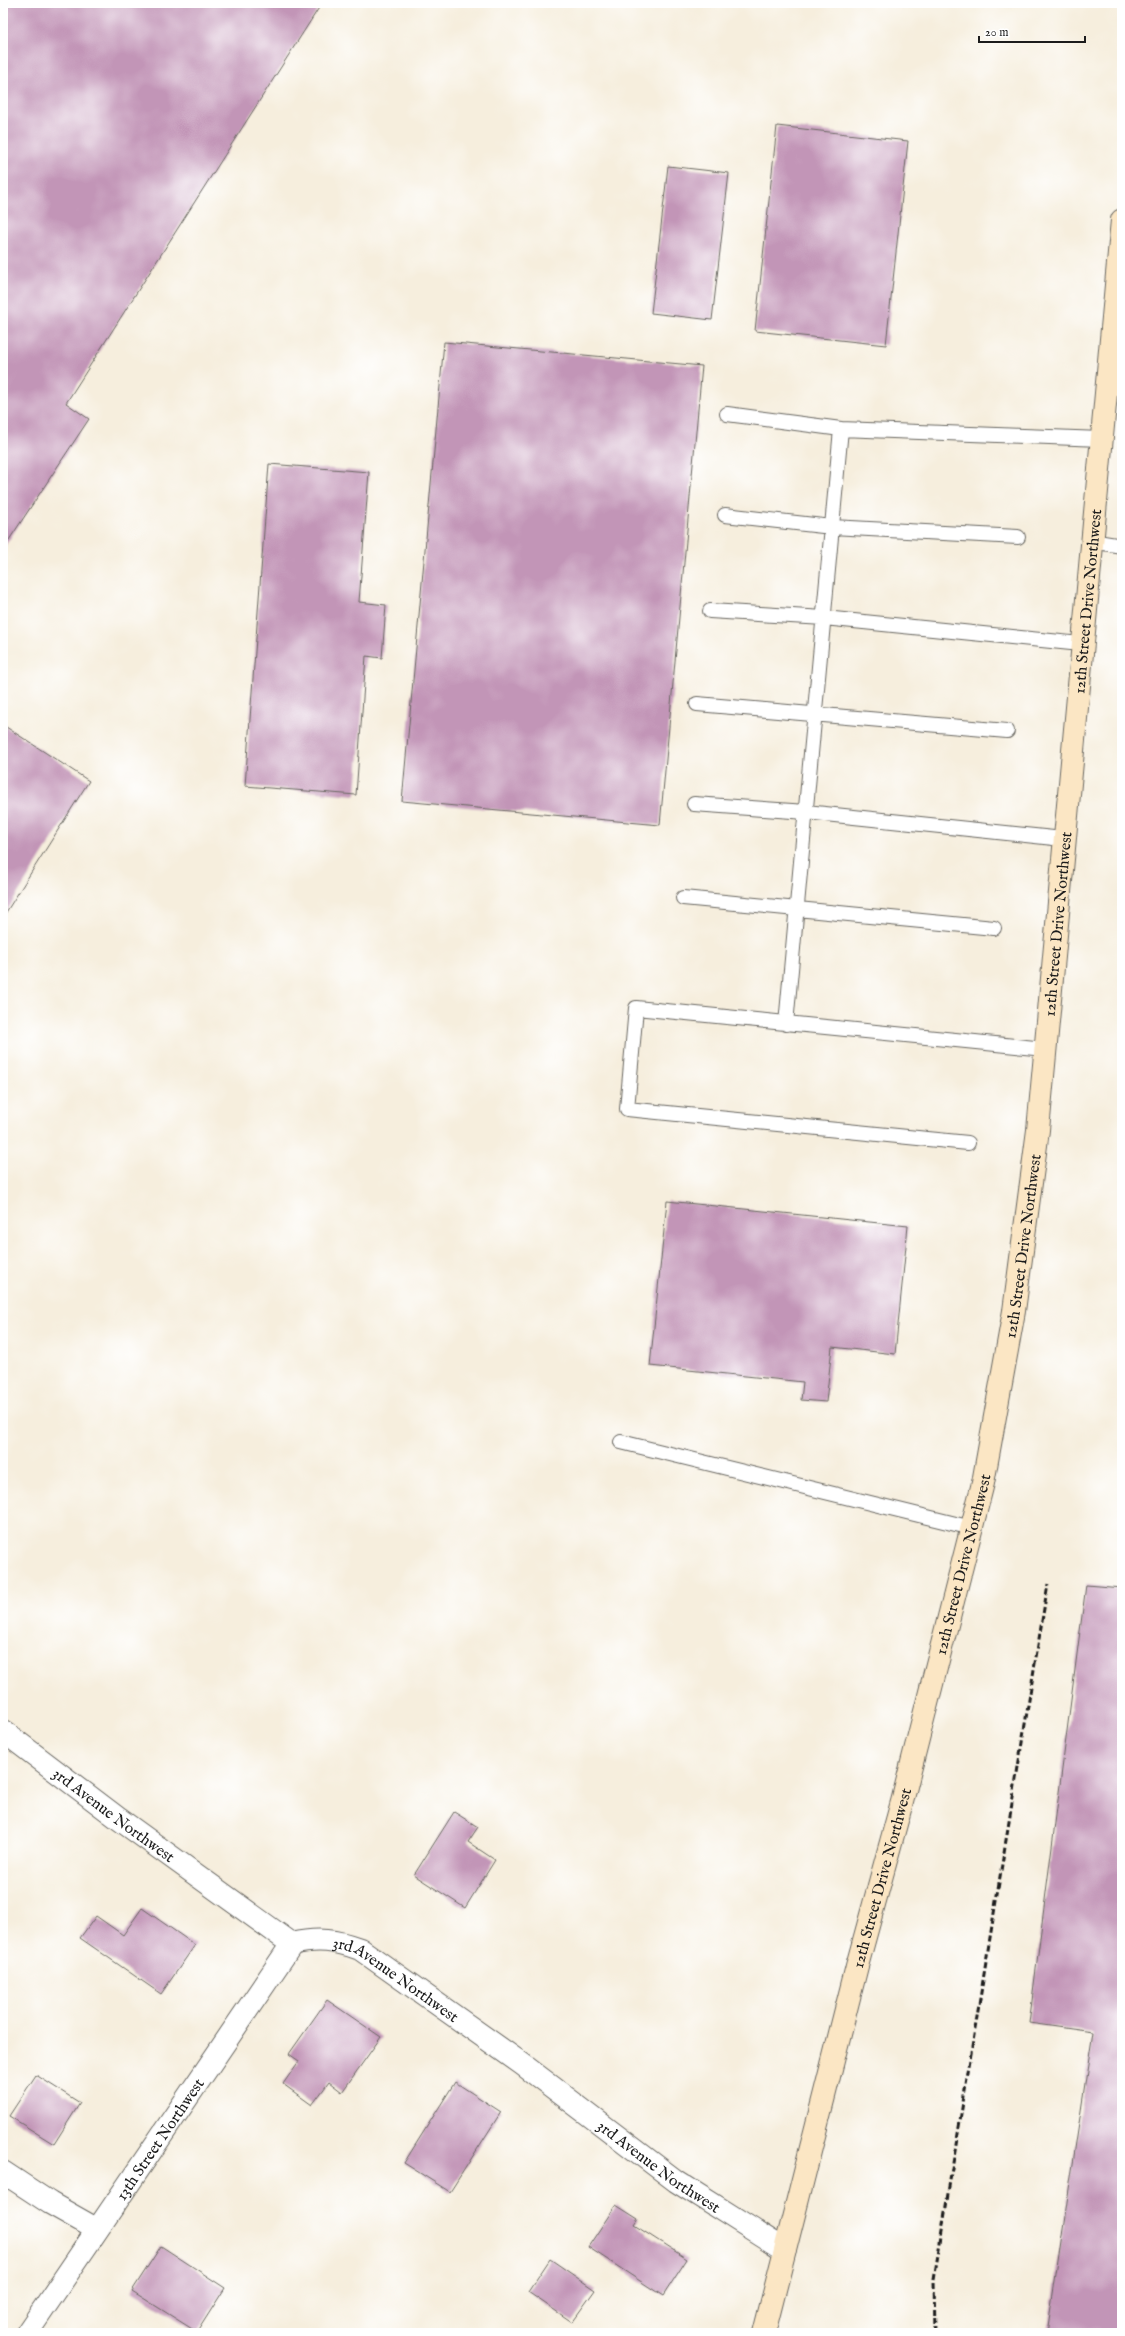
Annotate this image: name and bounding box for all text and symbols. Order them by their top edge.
scale bar [979,18,1085,44]
text: 20 m [985,25,1008,40]
street label: 12th Street Drive Northwest [1070,508,1107,695]
street label: 12th Street Drive Northwest [1041,830,1078,1018]
street label: 12th Street Drive Northwest [1001,1153,1047,1340]
street label: 12th Street Drive Northwest [932,1472,996,1657]
street label: 3rd Avenue Northwest [48,1764,178,1868]
street label: 12th Street Drive Northwest [849,1786,917,1971]
street label: 3rd Avenue Northwest [331,1934,462,2028]
street label: 13th Street Northwest [112,2075,210,2205]
street label: 3rd Avenue Northwest [592,2117,724,2219]

